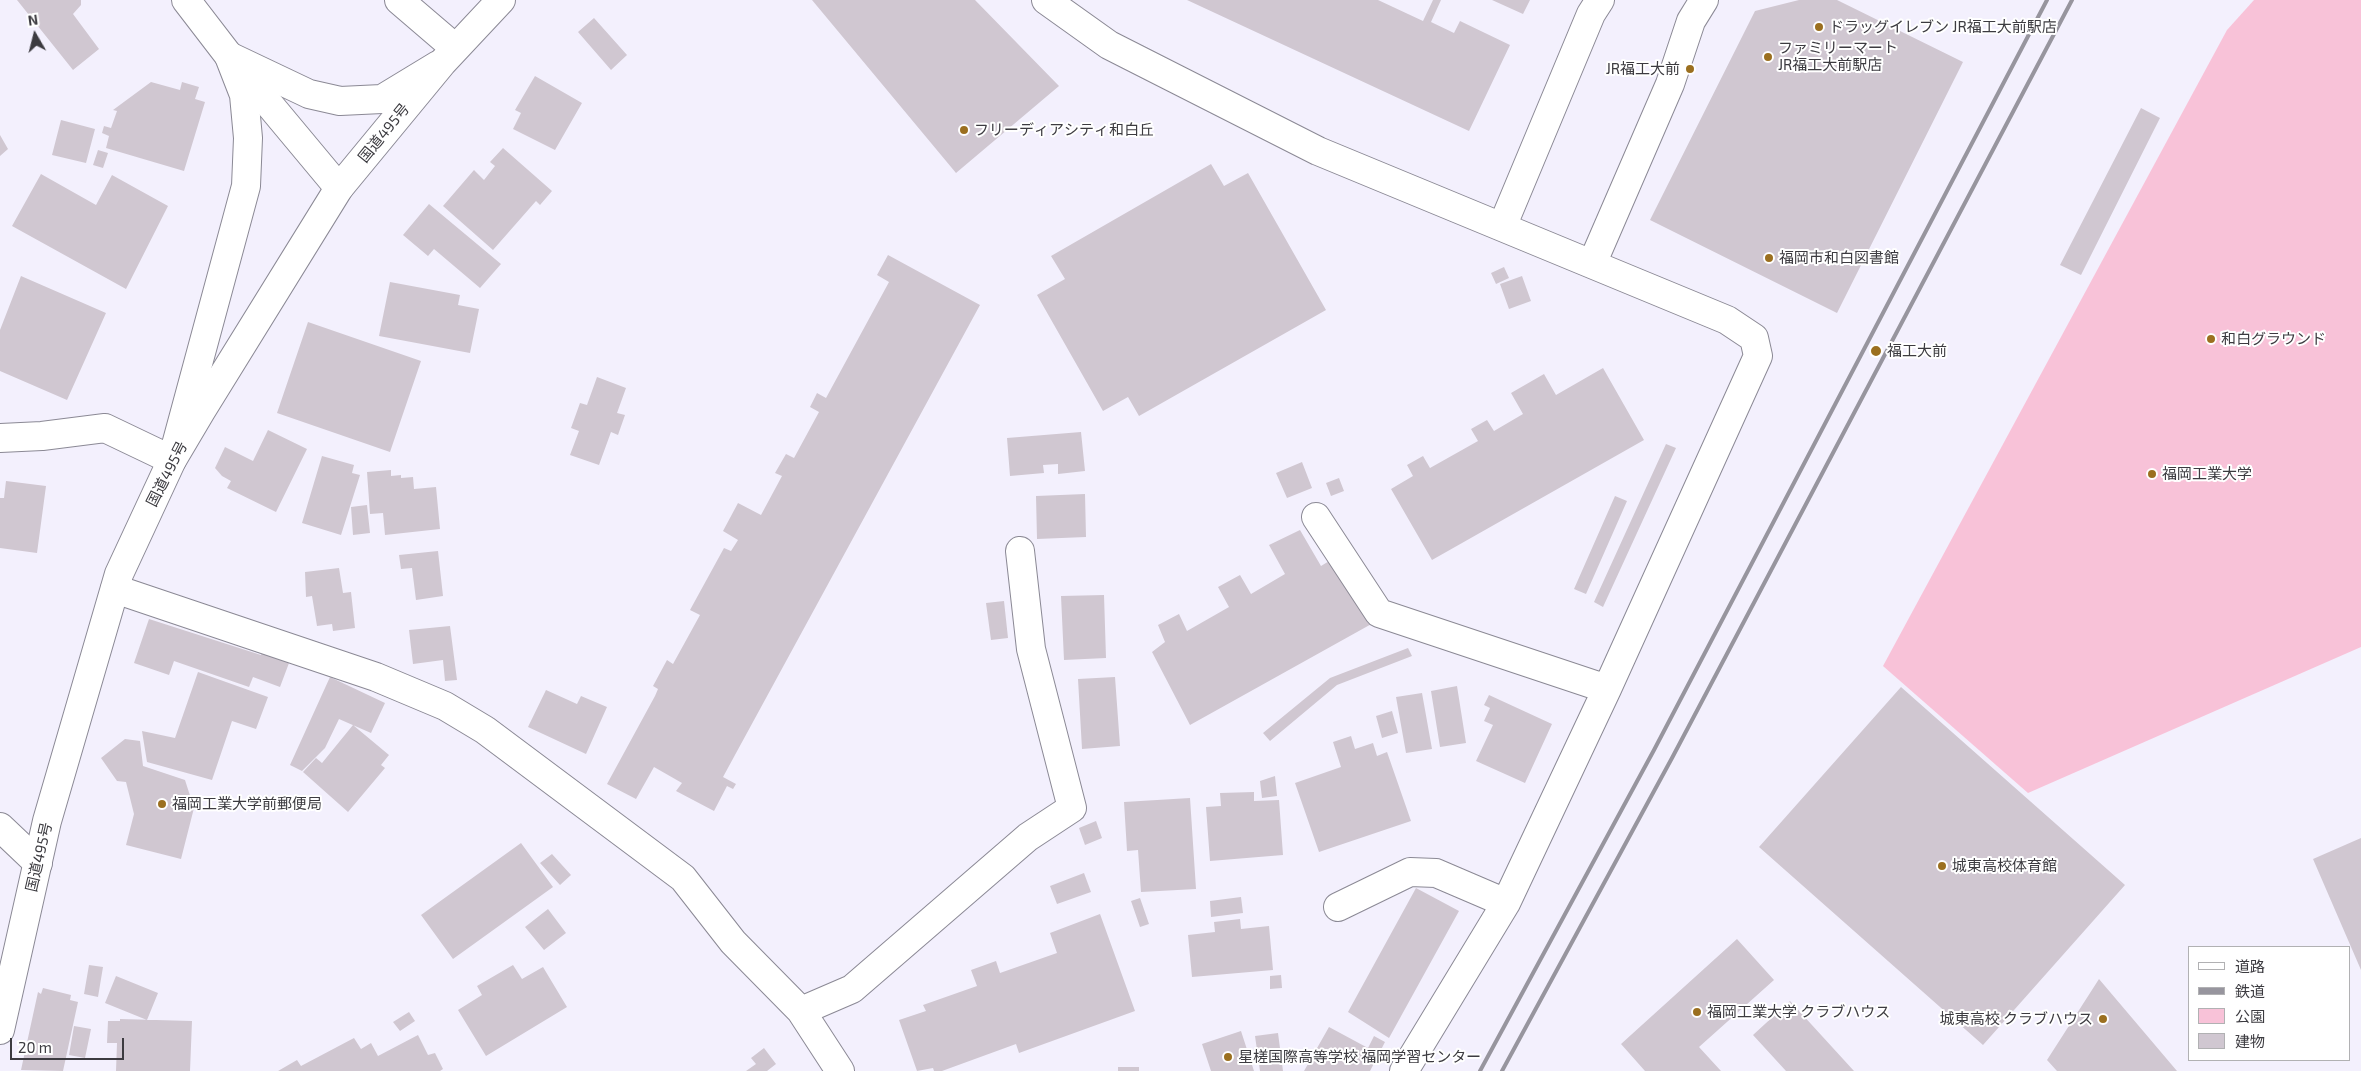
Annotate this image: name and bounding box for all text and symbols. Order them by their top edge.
north arrow [10,10,60,60]
text: N [27,11,39,29]
place label: ドラッグイレブン JR福工大前駅店 [1829,18,2057,36]
marker: ドラッグイレブン JR福工大前駅店 [1813,21,1825,33]
place label: ファミリーマート JR福工大前駅店 [1778,39,1898,74]
marker: ファミリーマート JR福工大前駅店 [1762,51,1774,63]
place label: JR福工大前 [1606,60,1680,78]
marker: JR福工大前 [1684,63,1696,75]
street label: 国道495号 [355,100,413,166]
place label: フリーディアシティ和白丘 [974,121,1154,139]
marker: フリーディアシティ和白丘 [958,124,970,136]
place label: 福岡市和白図書館 [1779,249,1899,267]
marker: 福岡市和白図書館 [1763,252,1775,264]
place label: 和白グラウンド [2221,330,2326,348]
marker: 和白グラウンド [2205,333,2217,345]
place label: 福工大前 [1887,342,1947,360]
marker: 福工大前 [1869,344,1883,358]
street label: 国道495号 [143,438,191,510]
place label: 福岡工業大学 [2162,465,2252,483]
marker: 福岡工業大学 [2146,468,2158,480]
place label: 福岡工業大学前郵便局 [172,795,322,813]
marker: 福岡工業大学前郵便局 [156,798,168,810]
street label: 国道495号 [22,820,56,894]
place label: 城東高校体育館 [1952,857,2057,875]
marker: 城東高校体育館 [1936,860,1948,872]
legend [2188,946,2351,1061]
text: 道路 [2235,957,2265,975]
text: 鉄道 [2235,982,2265,1000]
place label: 福岡工業大学 クラブハウス [1707,1003,1890,1021]
marker: 福岡工業大学 クラブハウス [1691,1006,1703,1018]
text: 公園 [2235,1007,2265,1025]
place label: 城東高校 クラブハウス [1940,1010,2093,1028]
marker: 城東高校 クラブハウス [2097,1013,2109,1025]
scale bar [12,1028,126,1060]
text: 建物 [2235,1032,2265,1050]
text: 20 m [18,1038,52,1056]
place label: 星槎国際高等学校 福岡学習センター [1238,1048,1481,1066]
marker: 星槎国際高等学校 福岡学習センター [1222,1051,1234,1063]

